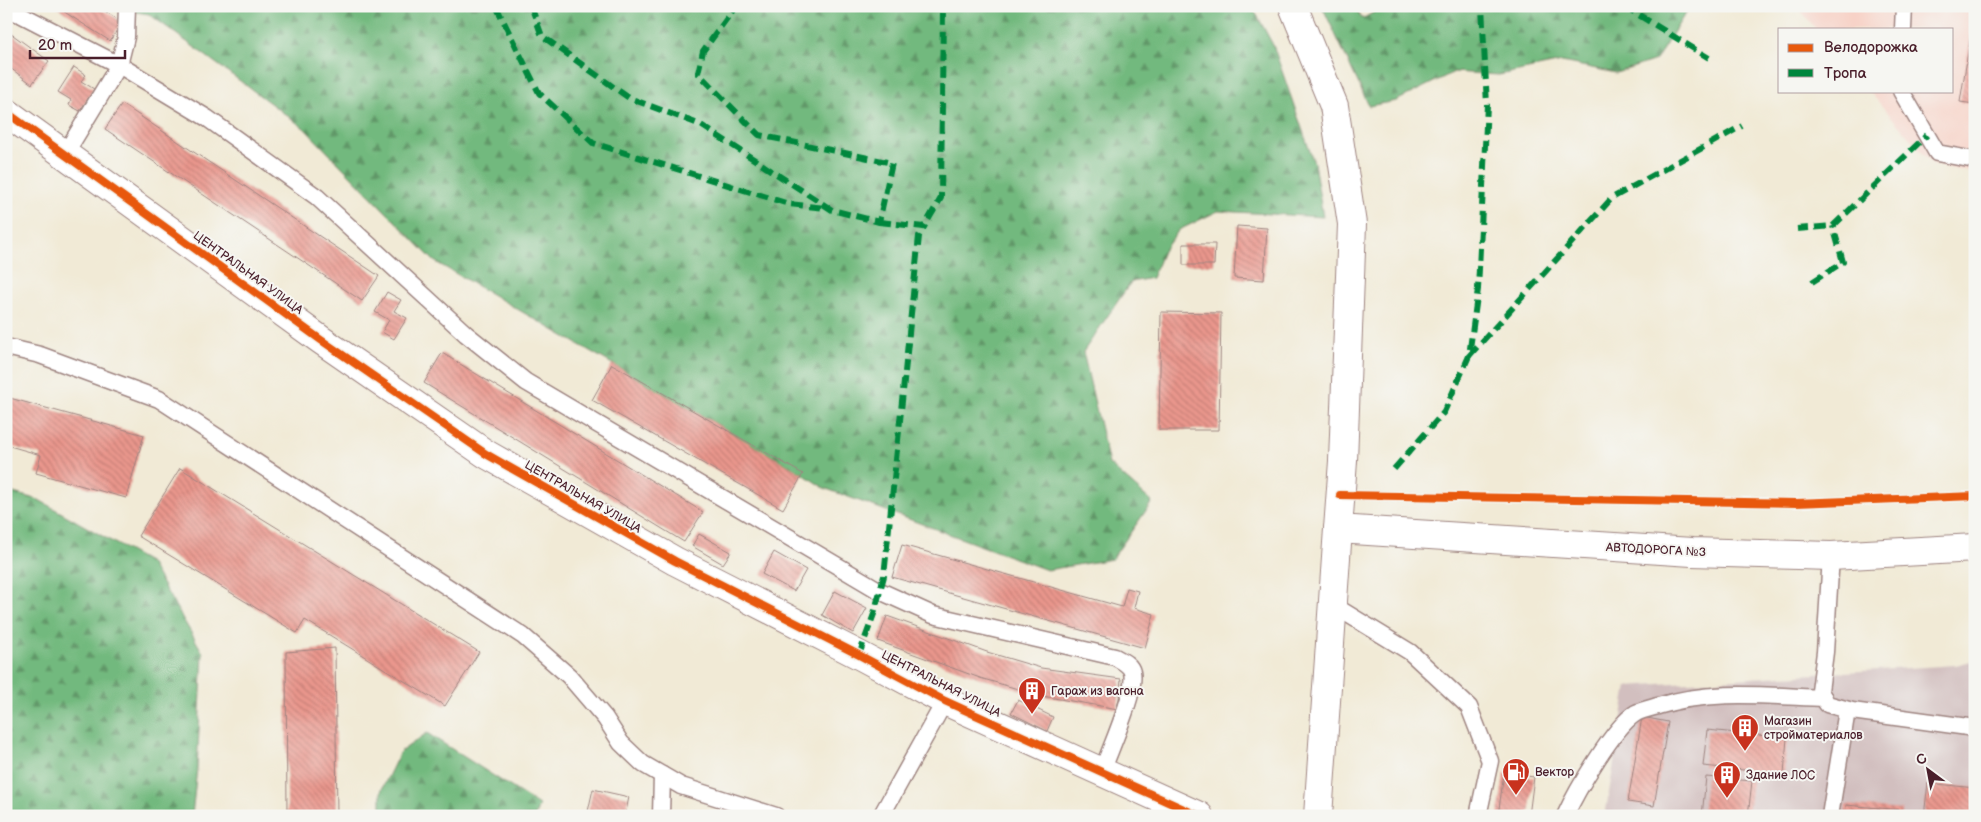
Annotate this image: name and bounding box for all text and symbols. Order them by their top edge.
scale bar [30,28,125,60]
legend [1778,28,1954,92]
text: 20 m [38,36,72,55]
text: Велодорожка [1824,38,1918,57]
text: Тропа [1824,64,1867,83]
street label: ЦЕНТРАЛЬНАЯ УЛИЦА [190,228,306,318]
street label: ЦЕНТРАЛЬНАЯ УЛИЦА [522,458,645,537]
street label: АВТОДОРОГА №3 [1605,540,1706,560]
street label: ЦЕНТРАЛЬНАЯ УЛИЦА [879,647,1004,721]
building icon: Гараж из вагона [1017,676,1047,715]
place label: Гараж из вагона [1051,684,1144,699]
building icon: Магазин стройматериалов [1730,713,1760,752]
place label: Магазин стройматериалов [1764,714,1863,743]
north arrow [1904,744,1954,794]
text: С [1913,749,1930,769]
fuel station icon: Вектор [1501,757,1531,796]
building icon: Здание ЛОС [1712,760,1742,799]
place label: Вектор [1535,765,1574,780]
place label: Здание ЛОС [1746,768,1815,783]

